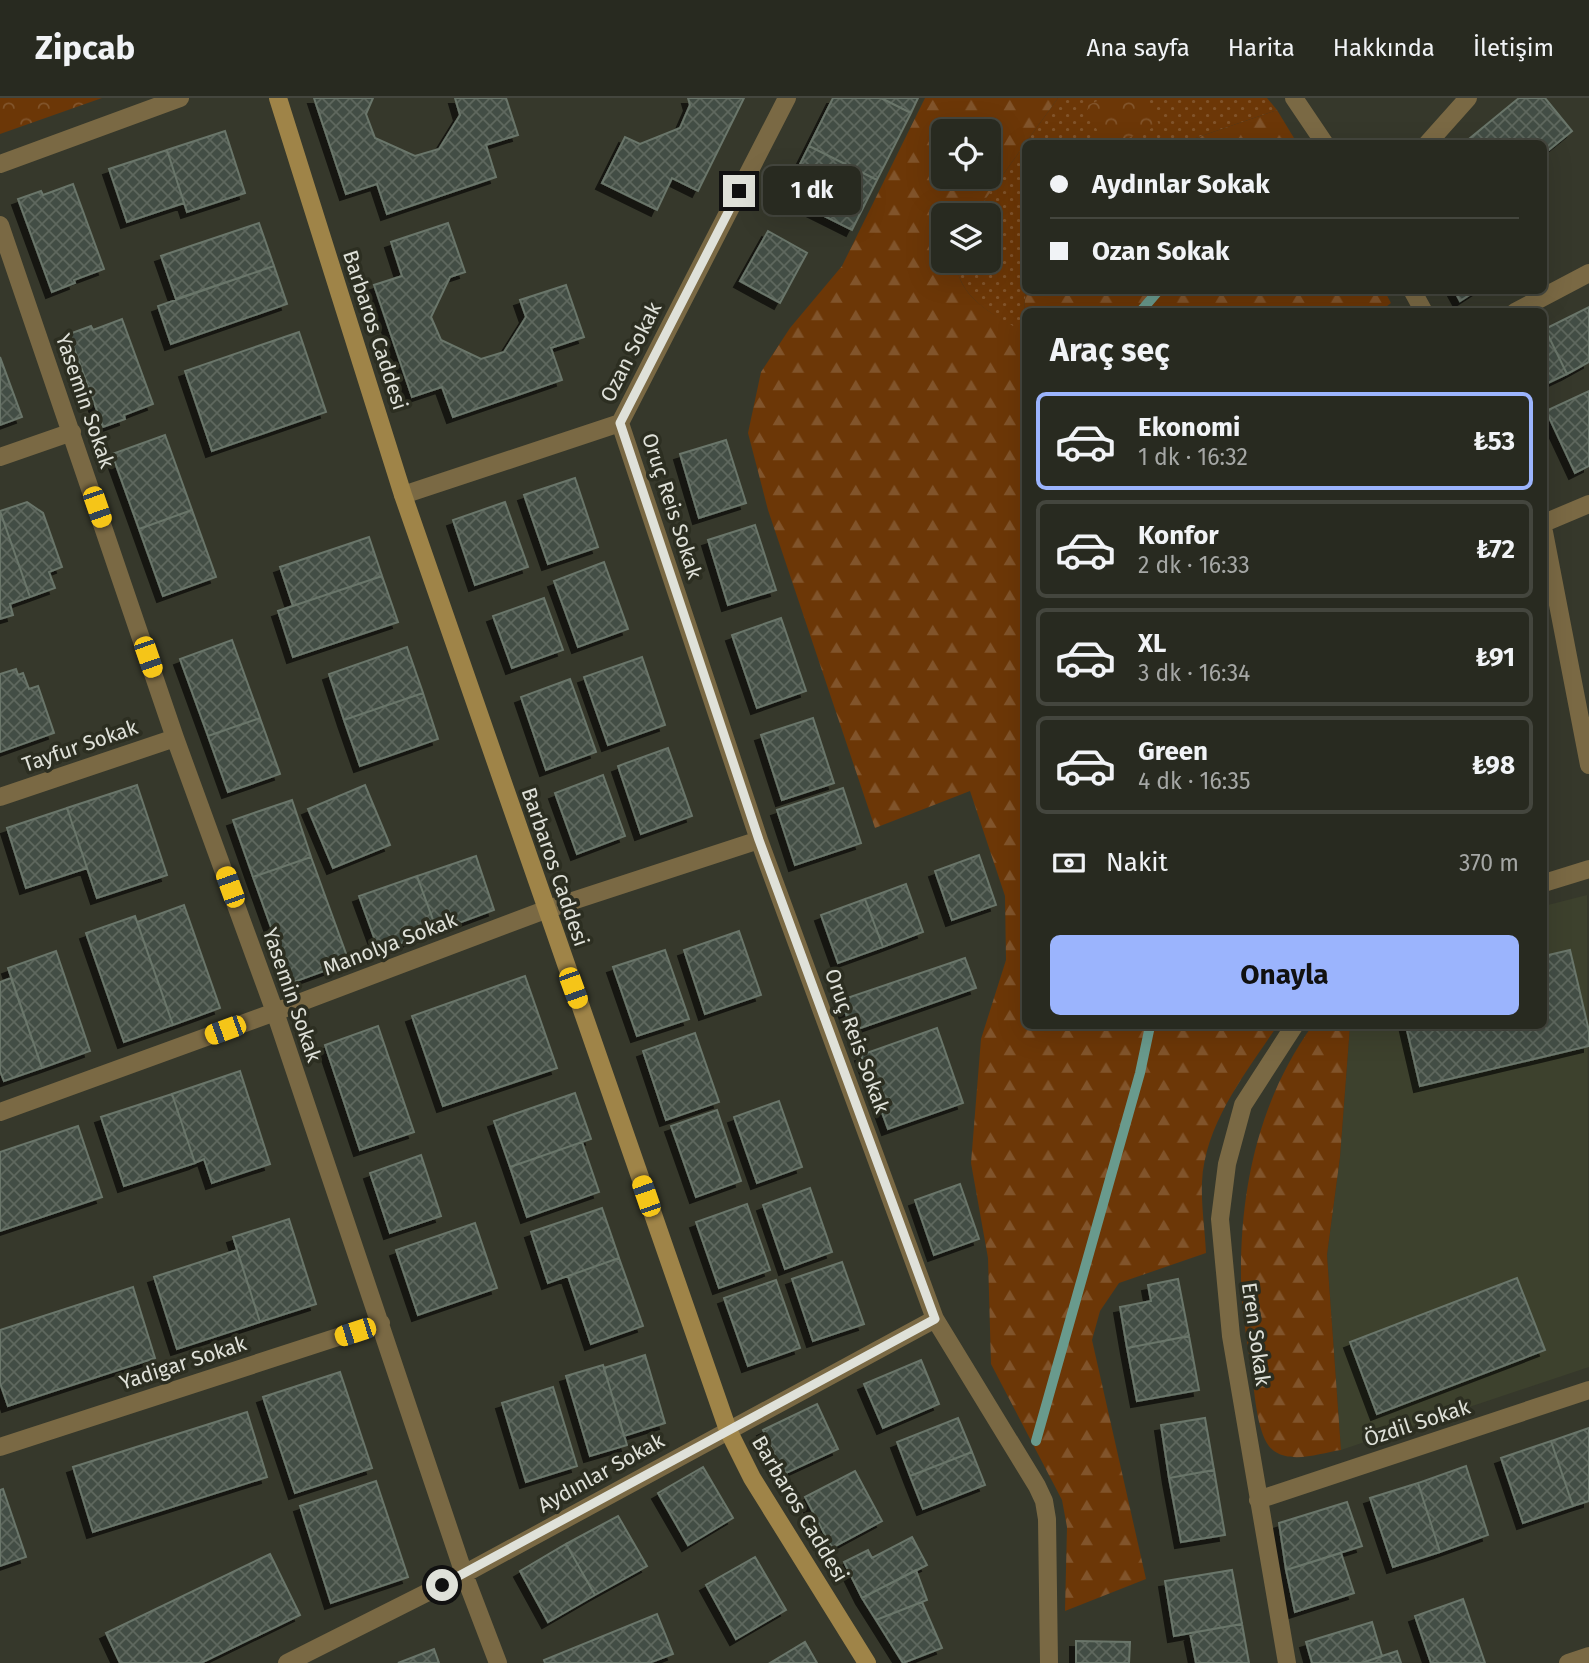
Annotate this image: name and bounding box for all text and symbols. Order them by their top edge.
text: Zipcab [35,28,135,68]
text: Ana sayfa [1086,34,1190,62]
text: Harita [1228,34,1295,62]
text: Hakkında [1333,34,1435,62]
text: İletişim [1473,34,1554,62]
map controls [931,119,1001,273]
button: locate [931,119,1001,189]
callout: 1 dk [764,166,862,216]
text: Aydınlar Sokak [1092,169,1270,200]
route end [723,175,755,207]
text: 1 dk [791,176,833,204]
button: layers [931,203,1001,273]
text: Ozan Sokak [1092,236,1229,267]
street label: Barbaros Caddesi [337,247,413,413]
street label: Ozan Sokak [595,297,667,406]
street label: Yasemin Sokak [50,330,120,472]
text: Araç seç [1050,331,1170,369]
icon: car [1054,410,1117,473]
text: Ekonomi [1138,412,1240,443]
text: ₺53 [1473,426,1515,457]
street label: Oruç Reis Sokak [636,430,708,582]
text: 1 dk · 16:32 [1138,443,1248,471]
car [81,484,114,530]
icon: car [1054,518,1117,581]
text: Konfor [1138,520,1219,551]
text: ₺72 [1476,534,1515,565]
text: 2 dk · 16:33 [1138,551,1250,579]
icon: car [1054,626,1117,689]
text: XL [1138,628,1166,659]
car [132,634,165,680]
text: ₺91 [1475,642,1515,673]
text: 3 dk · 16:34 [1138,659,1250,687]
street label: Tayfur Sokak [19,714,141,778]
icon: car [1054,734,1117,797]
text: Green [1138,736,1208,767]
text: ₺98 [1472,750,1515,781]
text: 4 dk · 16:35 [1138,767,1251,795]
street label: Barbaros Caddesi [516,784,594,950]
icon: cash [1050,844,1088,882]
text: Nakit [1106,847,1168,878]
text: 370 m [1459,849,1519,877]
car [213,864,248,910]
street label: Manolya Sokak [319,906,461,982]
street label: Yasemin Sokak [257,924,327,1066]
button: Onayla [1050,935,1519,1015]
car [556,965,591,1011]
street label: Oruç Reis Sokak [819,965,895,1117]
car [202,1013,249,1047]
car [630,1173,663,1219]
street label: Eren Sokak [1236,1281,1276,1388]
car [332,1316,379,1348]
street label: Yadigar Sokak [116,1330,250,1396]
street label: Özdil Sokak [1361,1394,1473,1452]
street label: Aydınlar Sokak [533,1427,669,1518]
street label: Barbaros Caddesi [746,1431,854,1587]
route start [426,1569,458,1601]

